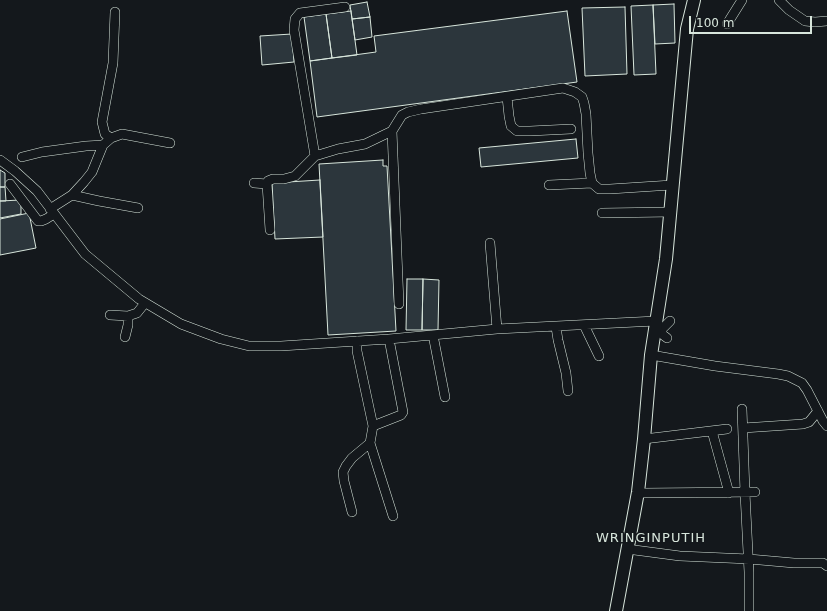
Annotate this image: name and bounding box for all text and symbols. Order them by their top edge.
scale bar [691,8,814,34]
text: 100 m [696,16,734,30]
district label: WRINGINPUTIH [596,531,706,547]

